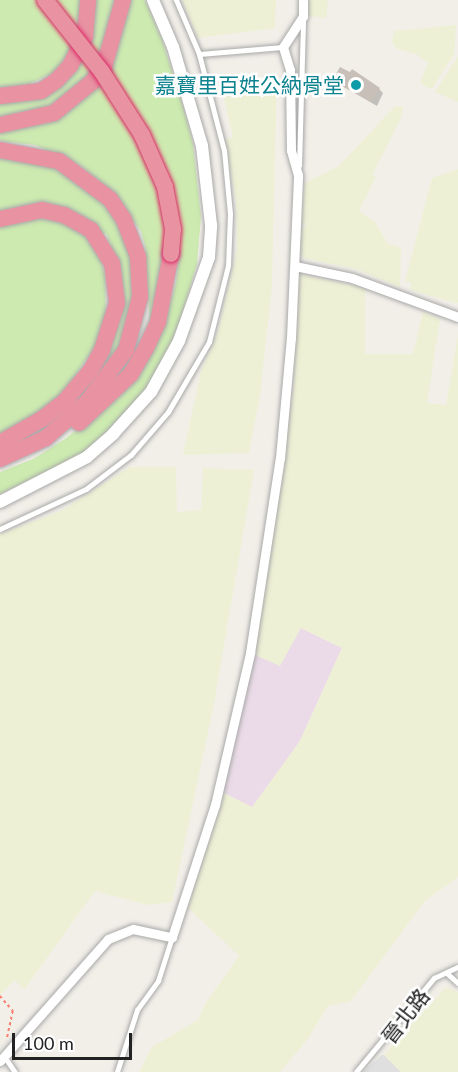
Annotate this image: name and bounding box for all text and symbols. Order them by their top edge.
place label: 嘉寶里百姓公納骨堂 [155,72,344,98]
marker: 嘉寶里百姓公納骨堂 [349,78,363,92]
street label: 晉北路 [376,983,434,1049]
scale bar [15,1021,135,1059]
text: 100 m [23,1032,74,1054]

